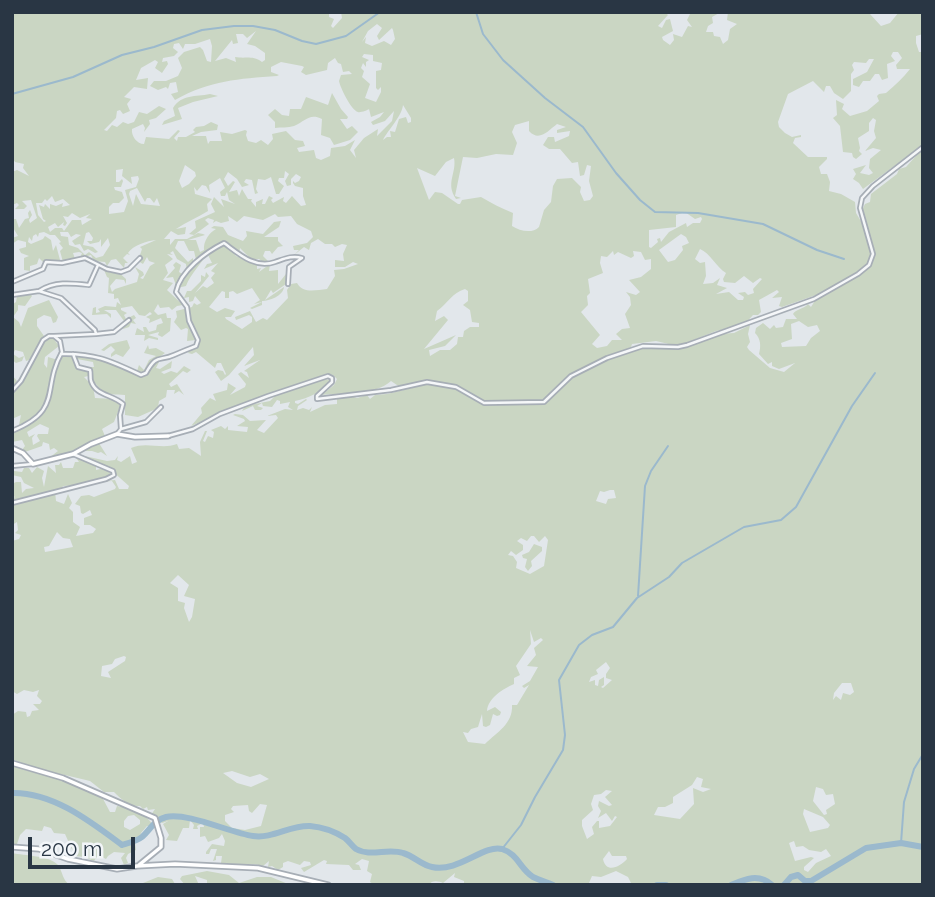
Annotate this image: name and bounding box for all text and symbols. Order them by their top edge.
scale bar [32,824,138,868]
text: 200 m [41,836,102,861]

